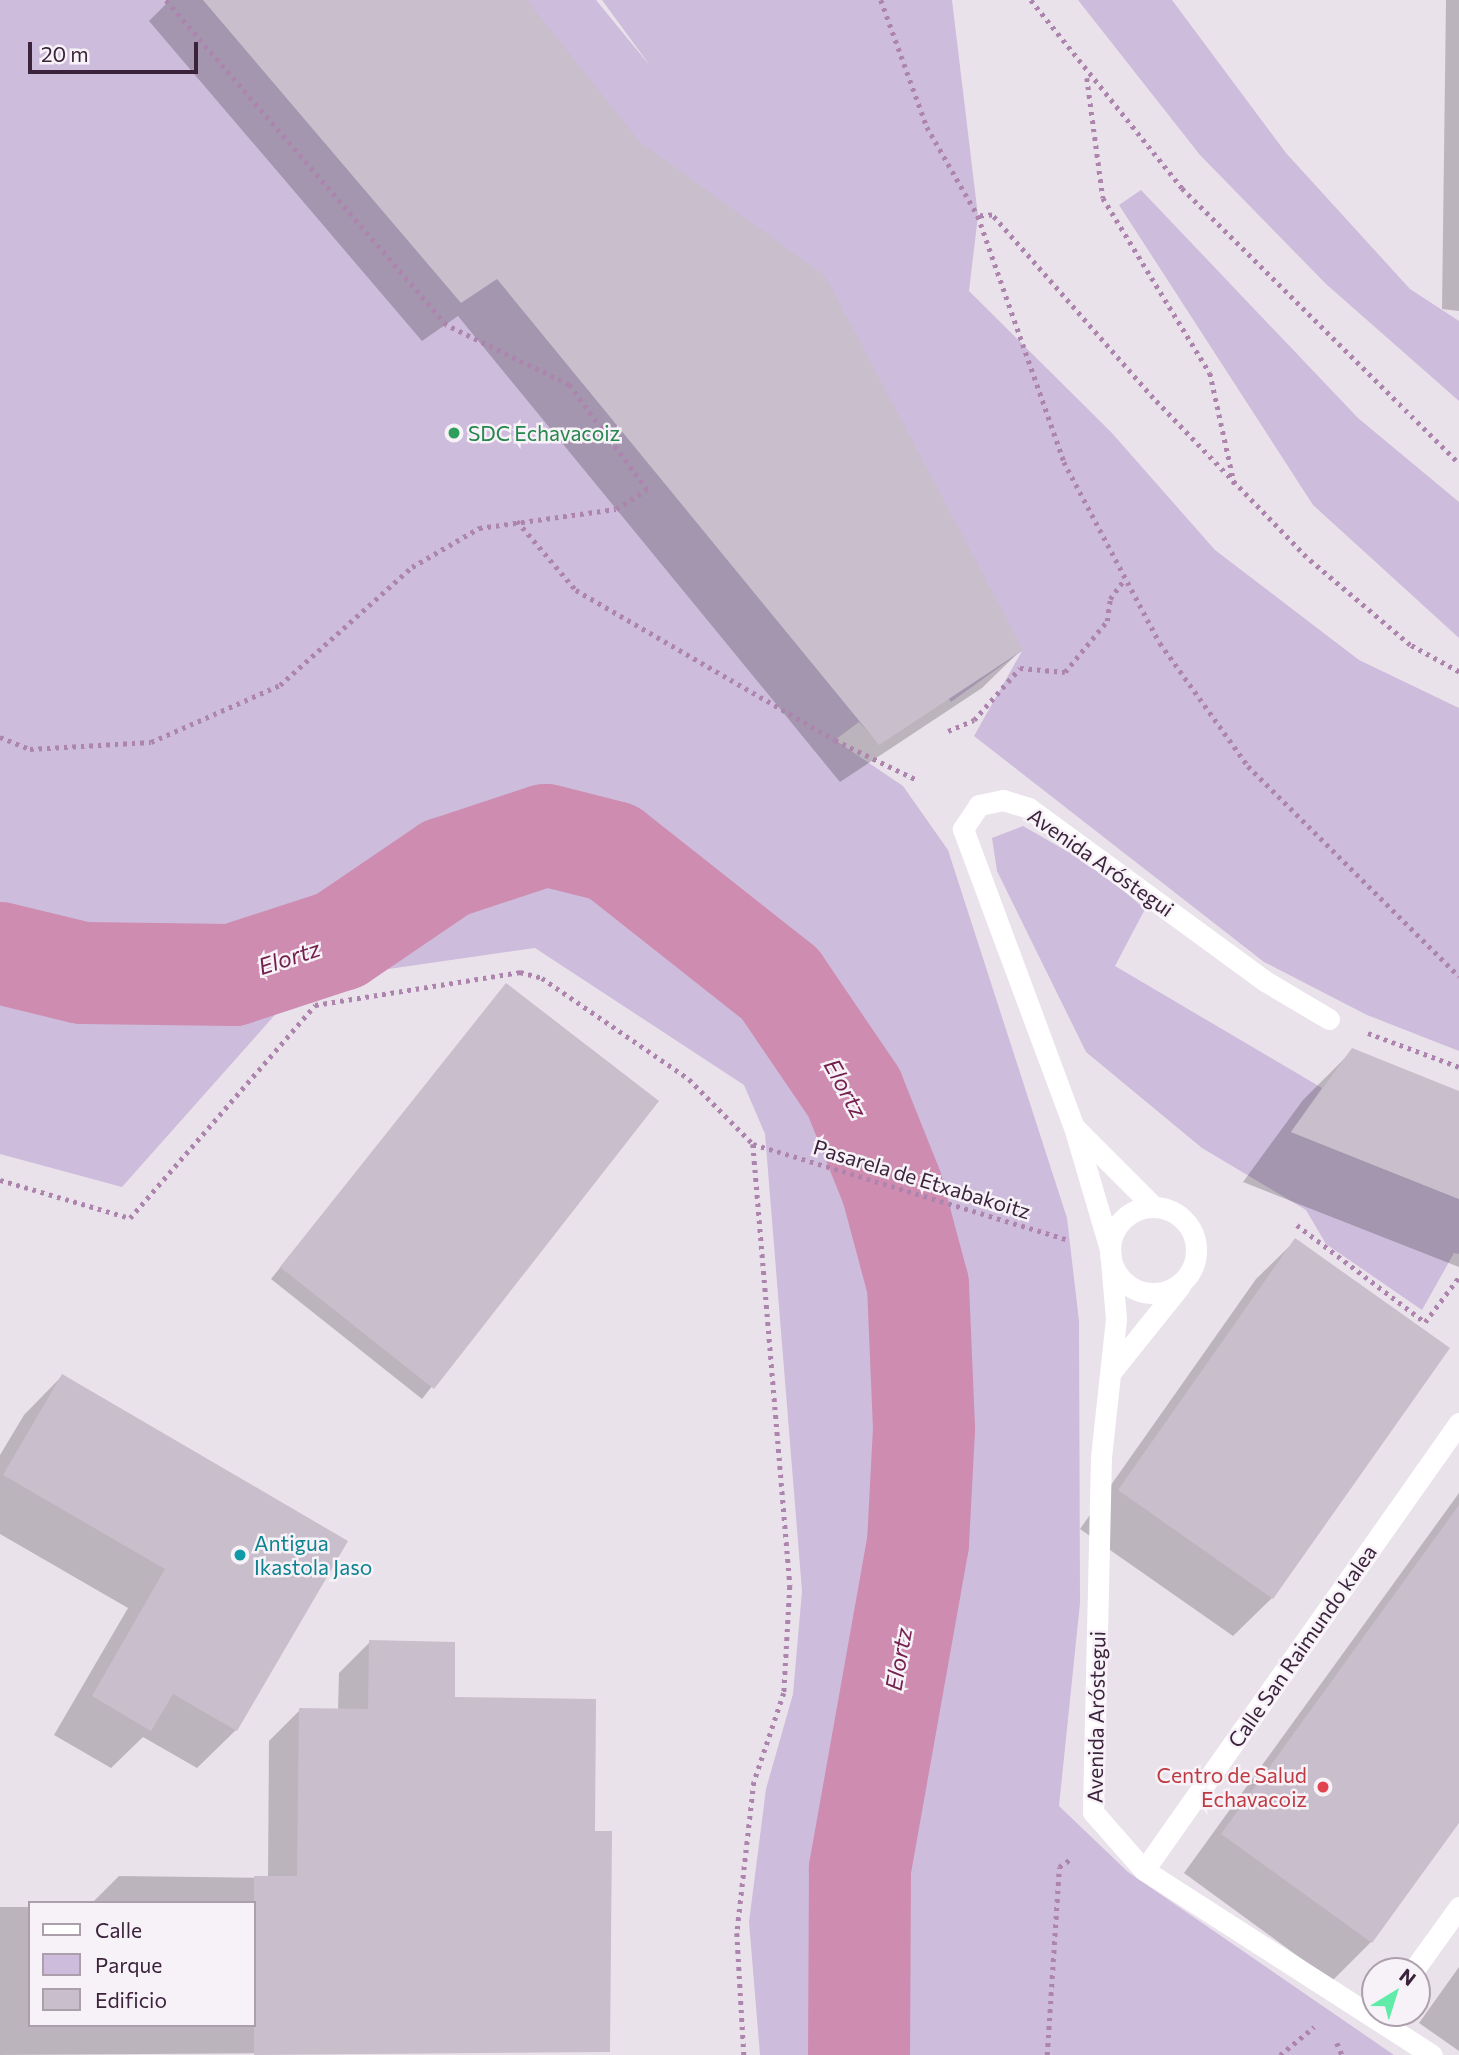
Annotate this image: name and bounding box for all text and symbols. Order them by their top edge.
scale bar [32,28,201,72]
text: 20 m [41,41,89,66]
place label: SDC Echavacoiz [468,420,620,446]
marker: SDC Echavacoiz [446,425,462,441]
street label: Avenida Aróstegui [1023,802,1179,922]
water label: Elortz [255,934,323,980]
water label: Elortz [819,1054,873,1122]
street label: Pasarela de Etxabakoitz [810,1134,1034,1224]
place label: Antigua Ikastola Jaso [254,1530,372,1580]
street label: Calle San Raimundo kalea [1222,1540,1382,1752]
marker: Antigua Ikastola Jaso [232,1547,248,1563]
water label: Elortz [879,1625,917,1693]
street label: Avenida Aróstegui [1082,1631,1110,1803]
place label: Centro de Salud Echavacoiz [1157,1762,1307,1812]
marker: Centro de Salud Echavacoiz [1313,1777,1333,1797]
legend [28,1901,256,2027]
text: Calle [95,1917,142,1942]
text: Parque [95,1952,162,1977]
north arrow [1361,1957,1431,2027]
text: N [1395,1963,1421,1990]
text: Edificio [95,1987,167,2012]

